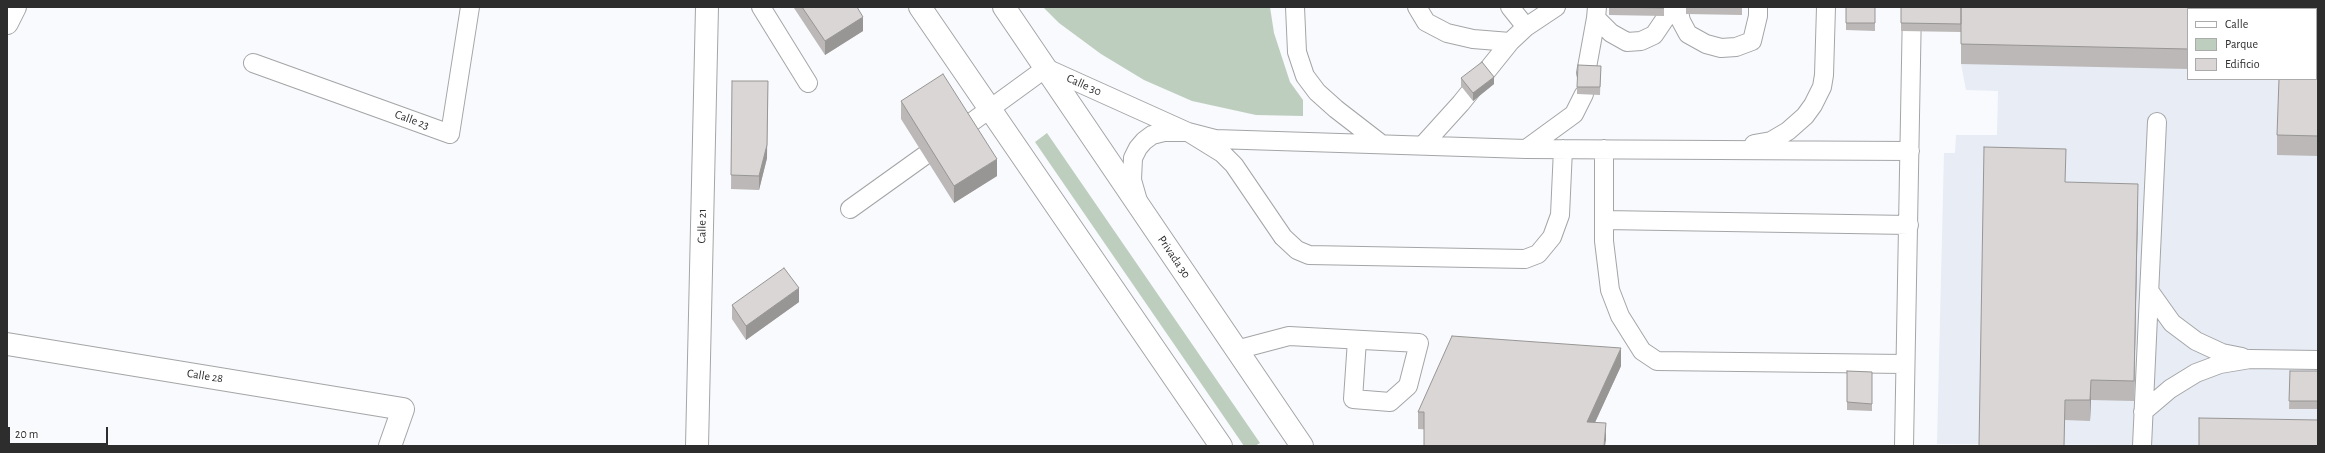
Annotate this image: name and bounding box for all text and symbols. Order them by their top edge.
legend [2187,8,2317,80]
text: Calle [2225,18,2248,30]
text: Parque [2225,38,2258,50]
text: Edificio [2225,58,2260,70]
street label: Calle 30 [1064,71,1104,99]
street label: Calle 23 [393,107,431,133]
street label: Calle 21 [694,208,710,244]
street label: Privada 30 [1155,233,1193,281]
street label: Calle 28 [186,366,224,386]
scale bar [10,419,110,445]
text: 20 m [15,428,38,440]

